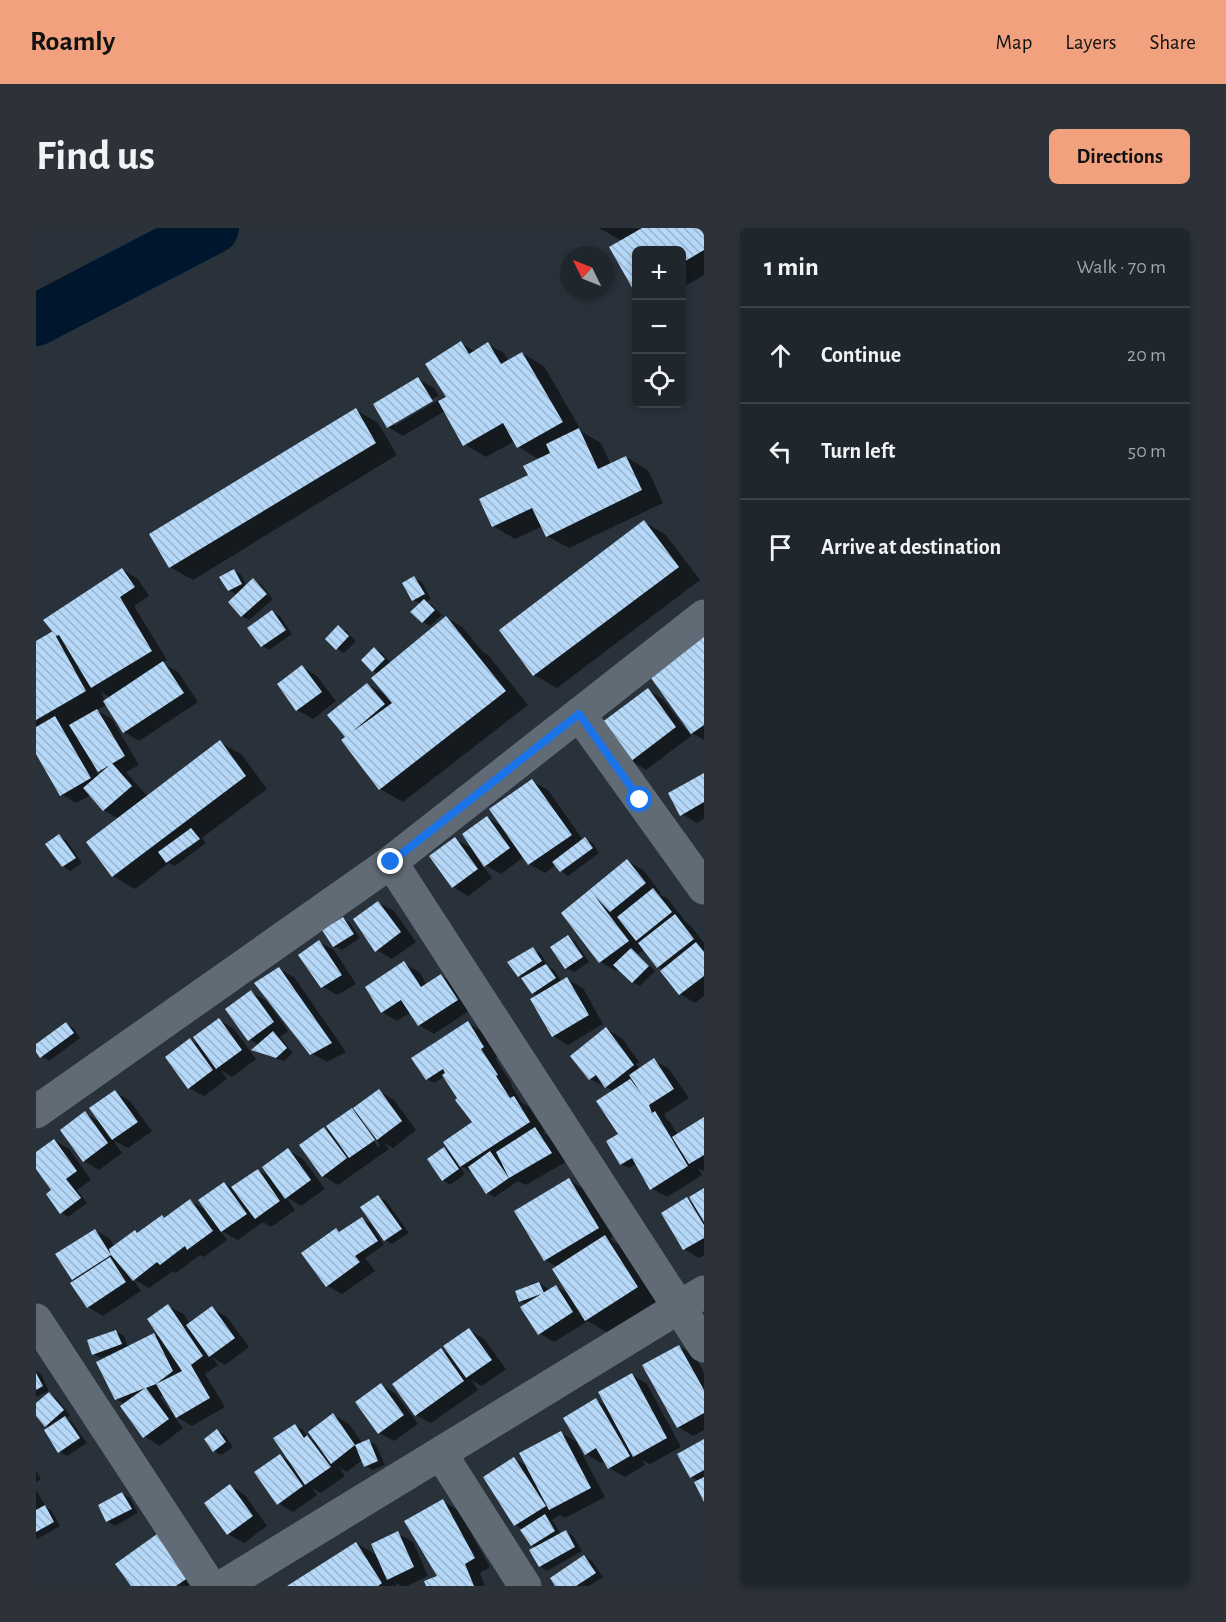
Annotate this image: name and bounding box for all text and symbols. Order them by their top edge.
text: Roamly [30,28,115,56]
text: Map [996,32,1032,53]
text: Layers [1065,32,1116,53]
text: Share [1149,32,1196,53]
button: Directions [1049,129,1190,184]
text: Find us [36,135,155,177]
north arrow [560,246,614,300]
map controls [632,246,686,408]
button: + [632,246,686,300]
text: 1 min [764,254,819,280]
text: Walk · 70 m [1077,257,1166,277]
button: − [632,300,686,354]
icon: ahead [764,339,797,372]
text: Continue [821,344,901,366]
text: 20 m [1127,345,1166,365]
button: locate [632,354,686,408]
icon: left [764,435,797,468]
text: Turn left [821,440,895,462]
text: 50 m [1128,441,1166,461]
icon: arrive [764,531,797,564]
text: Arrive at destination [821,536,1001,558]
route start [626,786,652,812]
route end [377,848,403,874]

